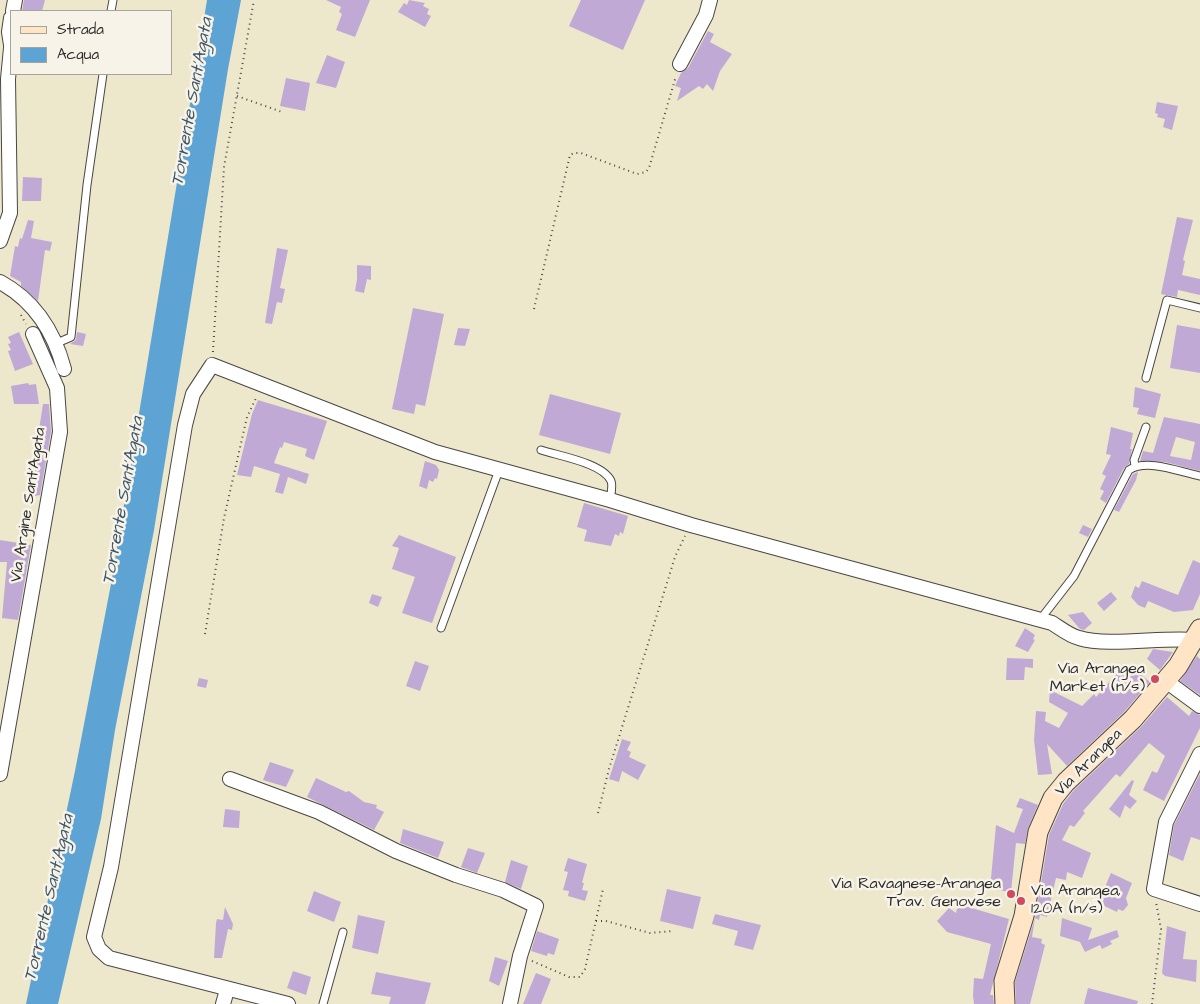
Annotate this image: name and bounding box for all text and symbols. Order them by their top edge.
legend [10,10,172,75]
water label: Torrente Sant'Agata [168,16,218,188]
text: Strada [57,19,104,40]
text: Acqua [57,44,99,65]
water label: Torrente Sant'Agata [99,415,149,587]
street label: Via Argine Sant'Agata [7,426,51,584]
place label: Via Arangea Market (n/s) [1050,660,1145,698]
marker: Via Arangea Market (n/s) [1149,673,1161,685]
street label: Via Arangea [1051,725,1127,801]
water label: Torrente Sant'Agata [20,813,80,983]
place label: Via Ravagnese-Arangea Trav. Genovese [831,875,1001,913]
place label: Via Arangea, 120A (n/s) [1031,882,1121,920]
marker: Via Ravagnese-Arangea Trav. Genovese [1005,888,1017,900]
marker: Via Arangea, 120A (n/s) [1015,895,1027,907]

